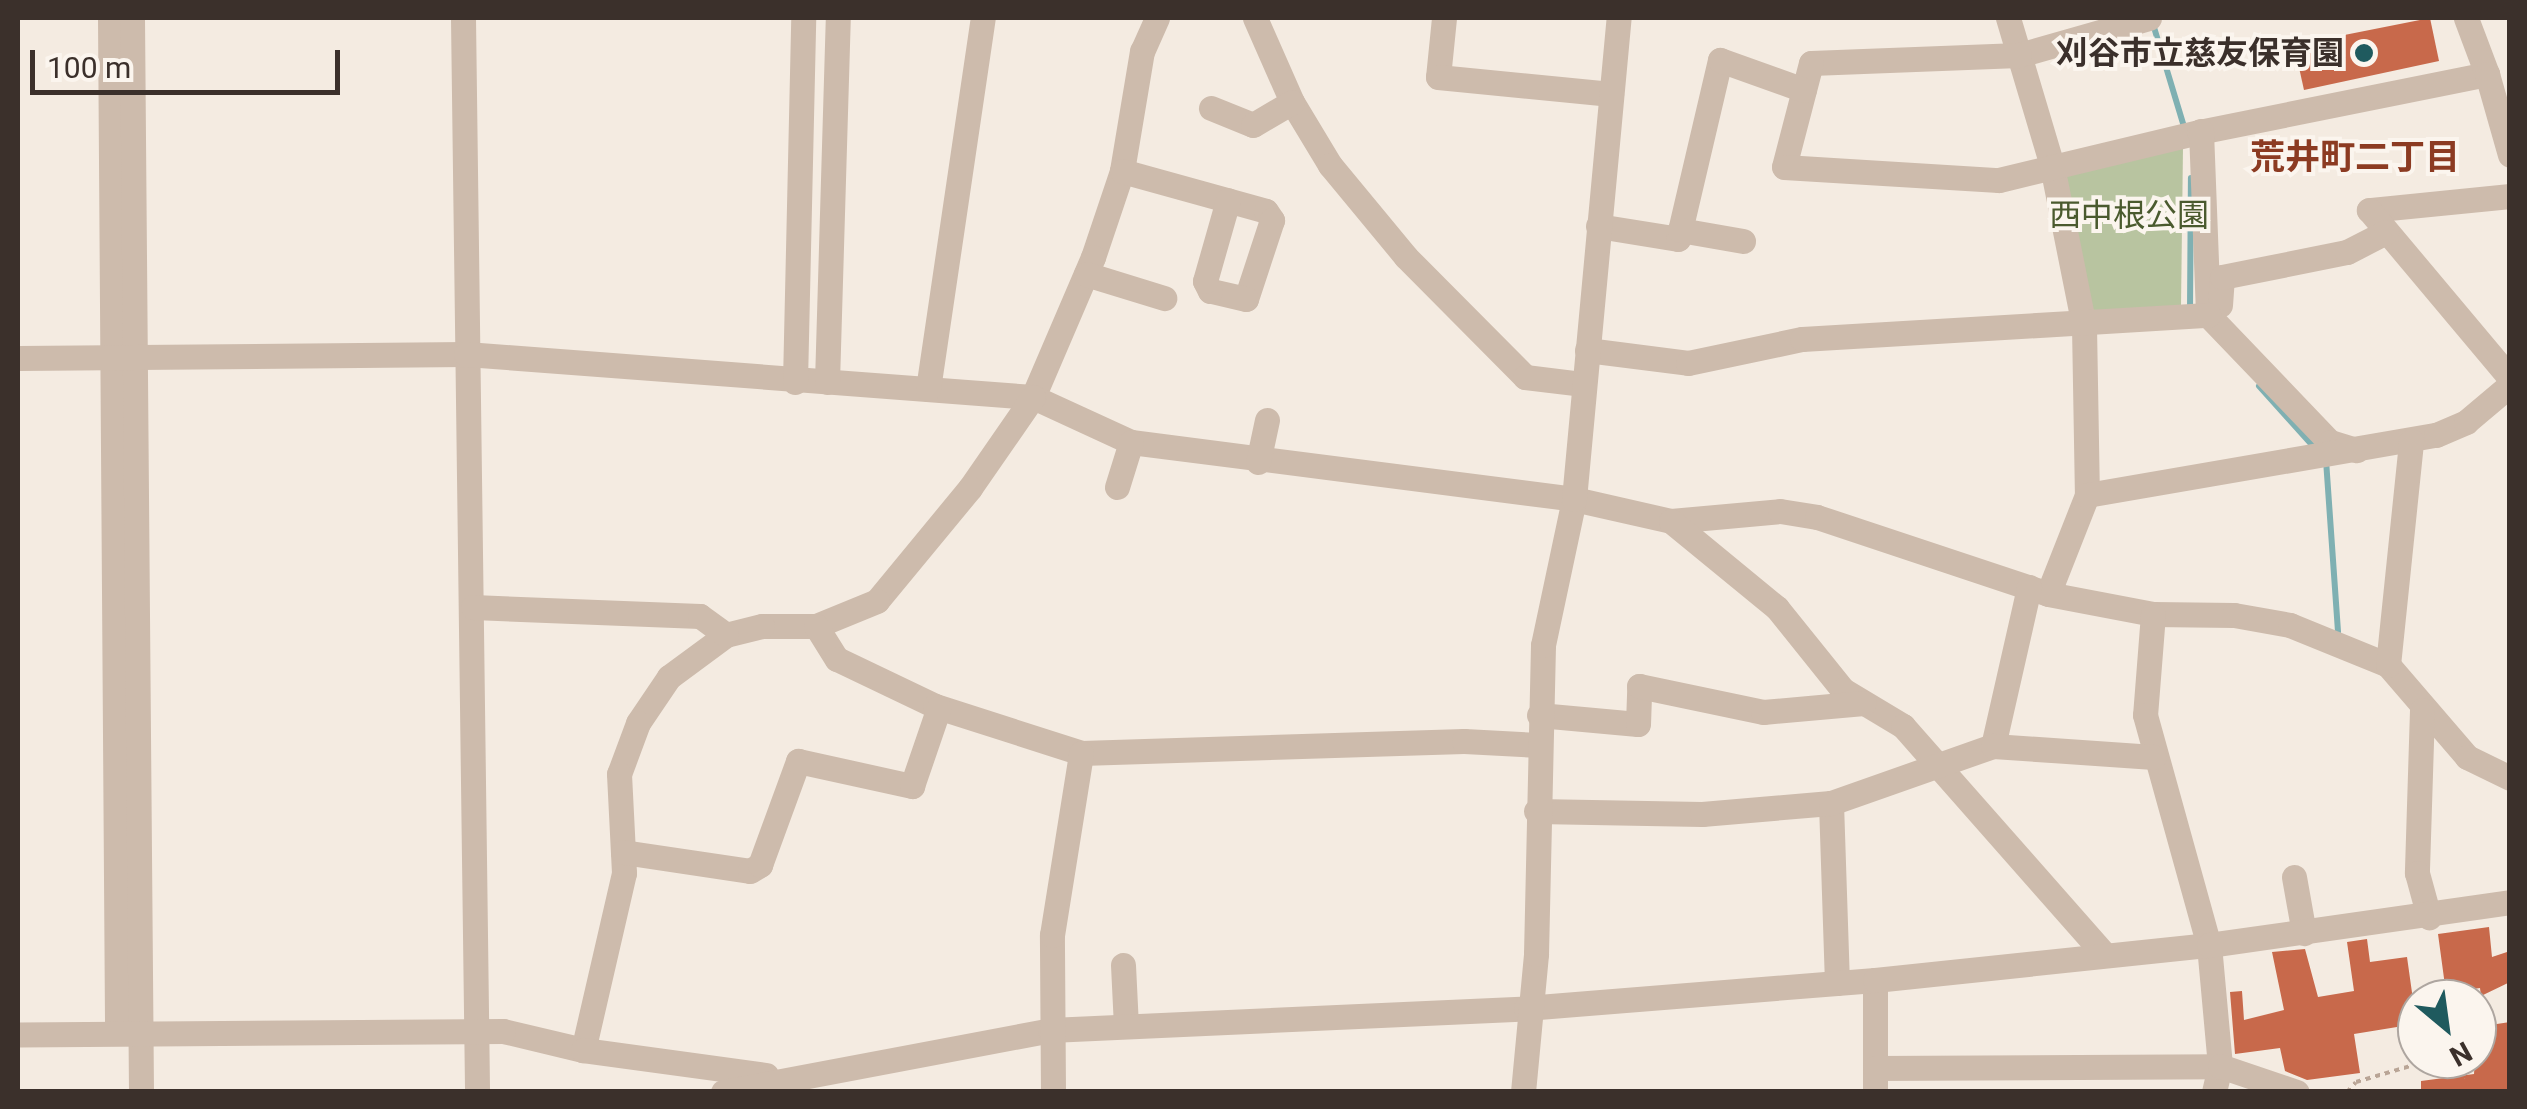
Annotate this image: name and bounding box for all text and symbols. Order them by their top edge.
scale bar [35,30,345,92]
place label: 刈谷市立慈友保育園 [2056,34,2344,72]
marker: 刈谷市立慈友保育園 [2353,42,2375,64]
text: 100 m [47,50,131,85]
district label: 荒井町二丁目 [2250,137,2460,179]
park label: 西中根公園 [2049,196,2209,234]
north arrow [2397,979,2497,1079]
text: N [2444,1035,2477,1073]

